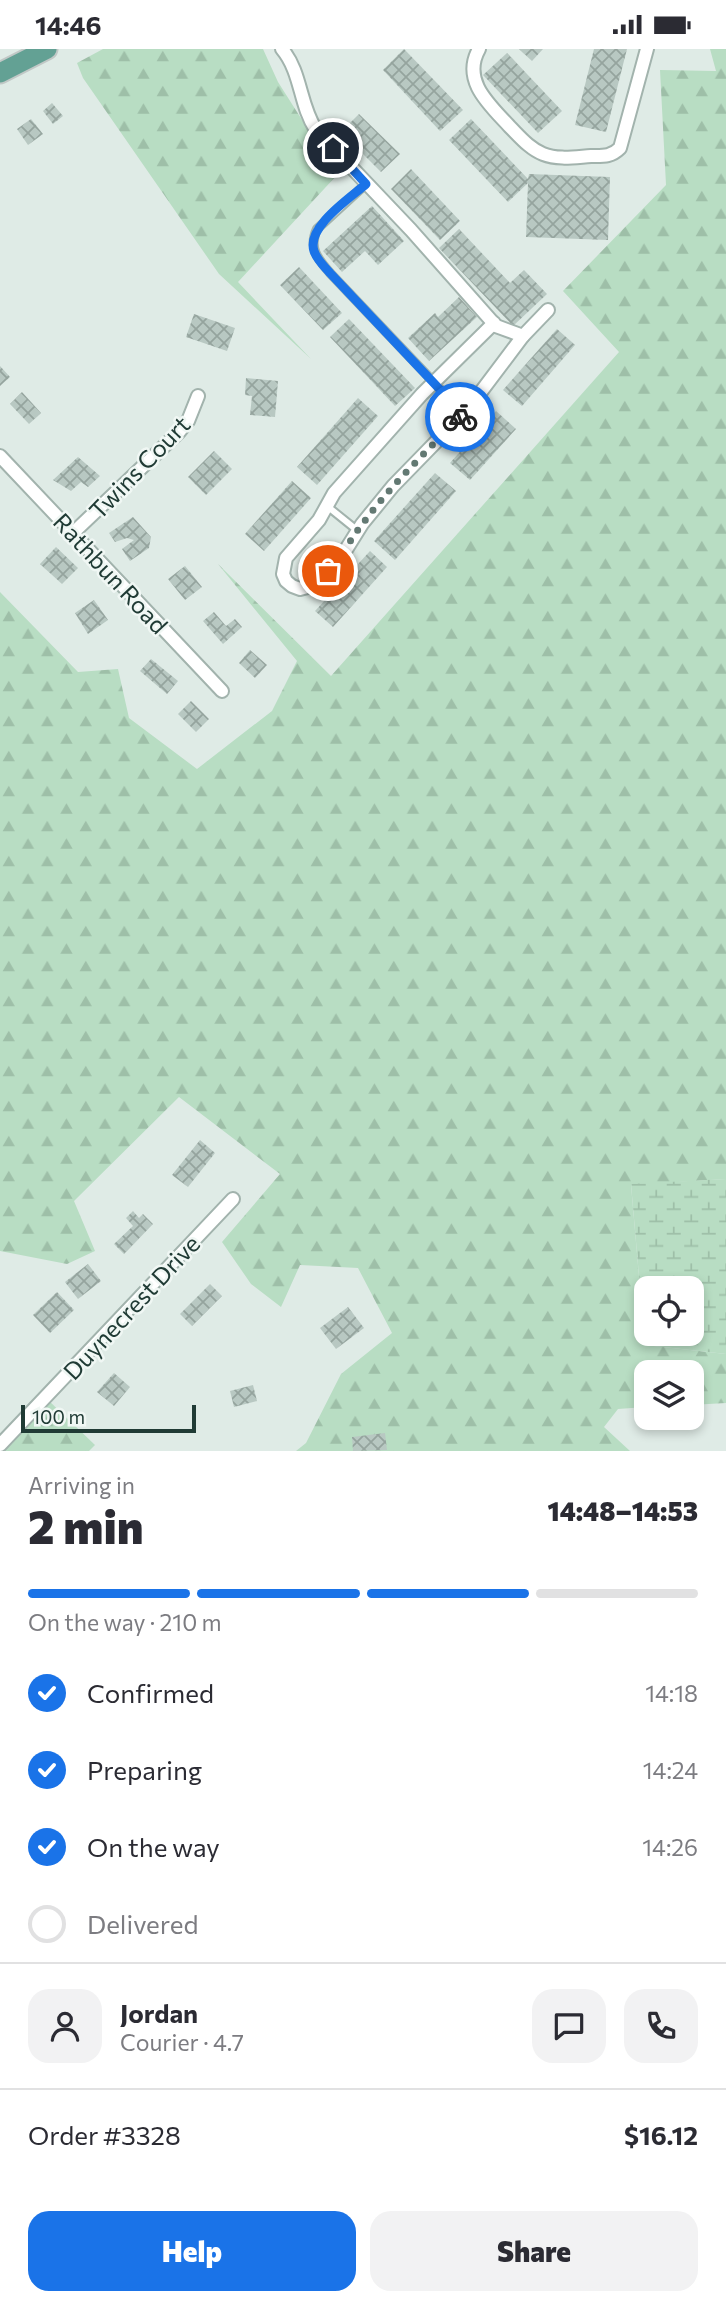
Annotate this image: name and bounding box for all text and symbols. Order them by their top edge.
text: 14:46 [35,9,102,40]
pin [303,118,363,178]
icon: home [314,129,352,167]
courier [425,382,495,452]
icon: bike [441,398,479,436]
street label: Twins Court [83,409,195,525]
street label: Rathbun Road [48,507,174,639]
pin [298,541,358,601]
icon: bag [309,552,347,590]
street label: Duynecrest Drive [57,1229,205,1385]
map controls [634,1276,704,1430]
button: locate [634,1276,704,1346]
button: layers [634,1360,704,1430]
scale bar [21,1402,196,1434]
text: 100 m [32,1405,85,1428]
text: Arriving in [28,1471,135,1499]
text: 14:48–14:53 [548,1495,698,1526]
text: 2 min [28,1497,144,1553]
text: On the way · 210 m [28,1608,222,1636]
icon: check [28,1674,66,1712]
text: Confirmed [87,1677,214,1708]
text: 14:18 [645,1679,698,1707]
icon: check [28,1751,66,1789]
text: Preparing [87,1754,202,1785]
text: 14:24 [643,1756,698,1784]
icon: check [28,1828,66,1866]
text: On the way [87,1831,220,1862]
text: 14:26 [642,1833,698,1861]
text: Delivered [87,1908,198,1939]
button: person [28,1989,102,2063]
button: chat [532,1989,606,2063]
button: phone [624,1989,698,2063]
text: Jordan [120,1997,198,2028]
text: Courier · 4.7 [120,2028,244,2056]
text: Order #3328 [28,2119,181,2150]
text: $16.12 [624,2119,698,2150]
button: Help [28,2211,356,2291]
button: Share [370,2211,698,2291]

